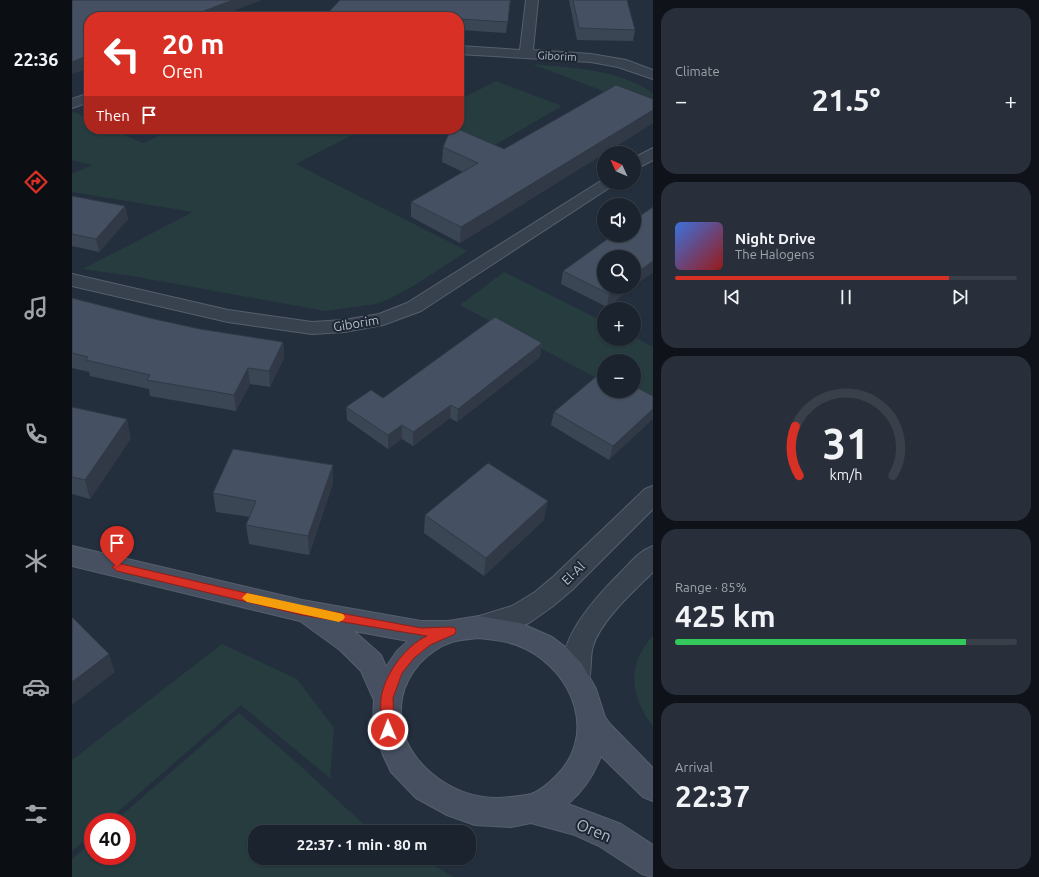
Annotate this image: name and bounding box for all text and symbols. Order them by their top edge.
icon: left [96,28,148,80]
text: 20 m [162,28,224,59]
text: 22:36 [13,49,59,69]
street label: Giborim [537,49,577,63]
text: Oren [162,61,203,81]
text: Climate [675,64,720,78]
text: 21.5° [812,83,880,117]
text: − [675,88,687,113]
text: + [1005,88,1017,113]
icon: arrive [138,104,160,126]
text: Then [96,107,130,124]
north arrow [597,146,641,190]
map controls [597,146,641,398]
icon: directions [22,168,50,196]
button: sound [597,198,641,242]
text: Night Drive [735,230,816,247]
text: The Halogens [735,247,814,261]
button: search [597,250,641,294]
icon: previous [721,286,743,308]
icon: pause [835,286,857,308]
icon: next [949,286,971,308]
icon: music [22,294,50,322]
button: + [597,302,641,346]
street label: Giborim [332,312,380,334]
button: − [597,354,641,398]
icon: phone [22,420,50,448]
text: 31 [823,420,869,467]
text: km/h [830,467,862,483]
pin [100,526,134,567]
icon: arrive [106,532,128,554]
icon: climate [22,547,50,575]
street label: El-Al [559,558,588,587]
text: Range · 85% [675,580,747,594]
text: 425 km [675,599,776,633]
icon: car [22,673,50,701]
position arrow [367,709,409,751]
text: Arrival [675,760,713,774]
text: 22:37 [675,779,750,813]
icon: filters [22,800,50,828]
speed limit sign: 40 [84,813,136,865]
street label: Oren [574,815,614,845]
text: 22:37 · 1 min · 80 m [297,836,427,853]

